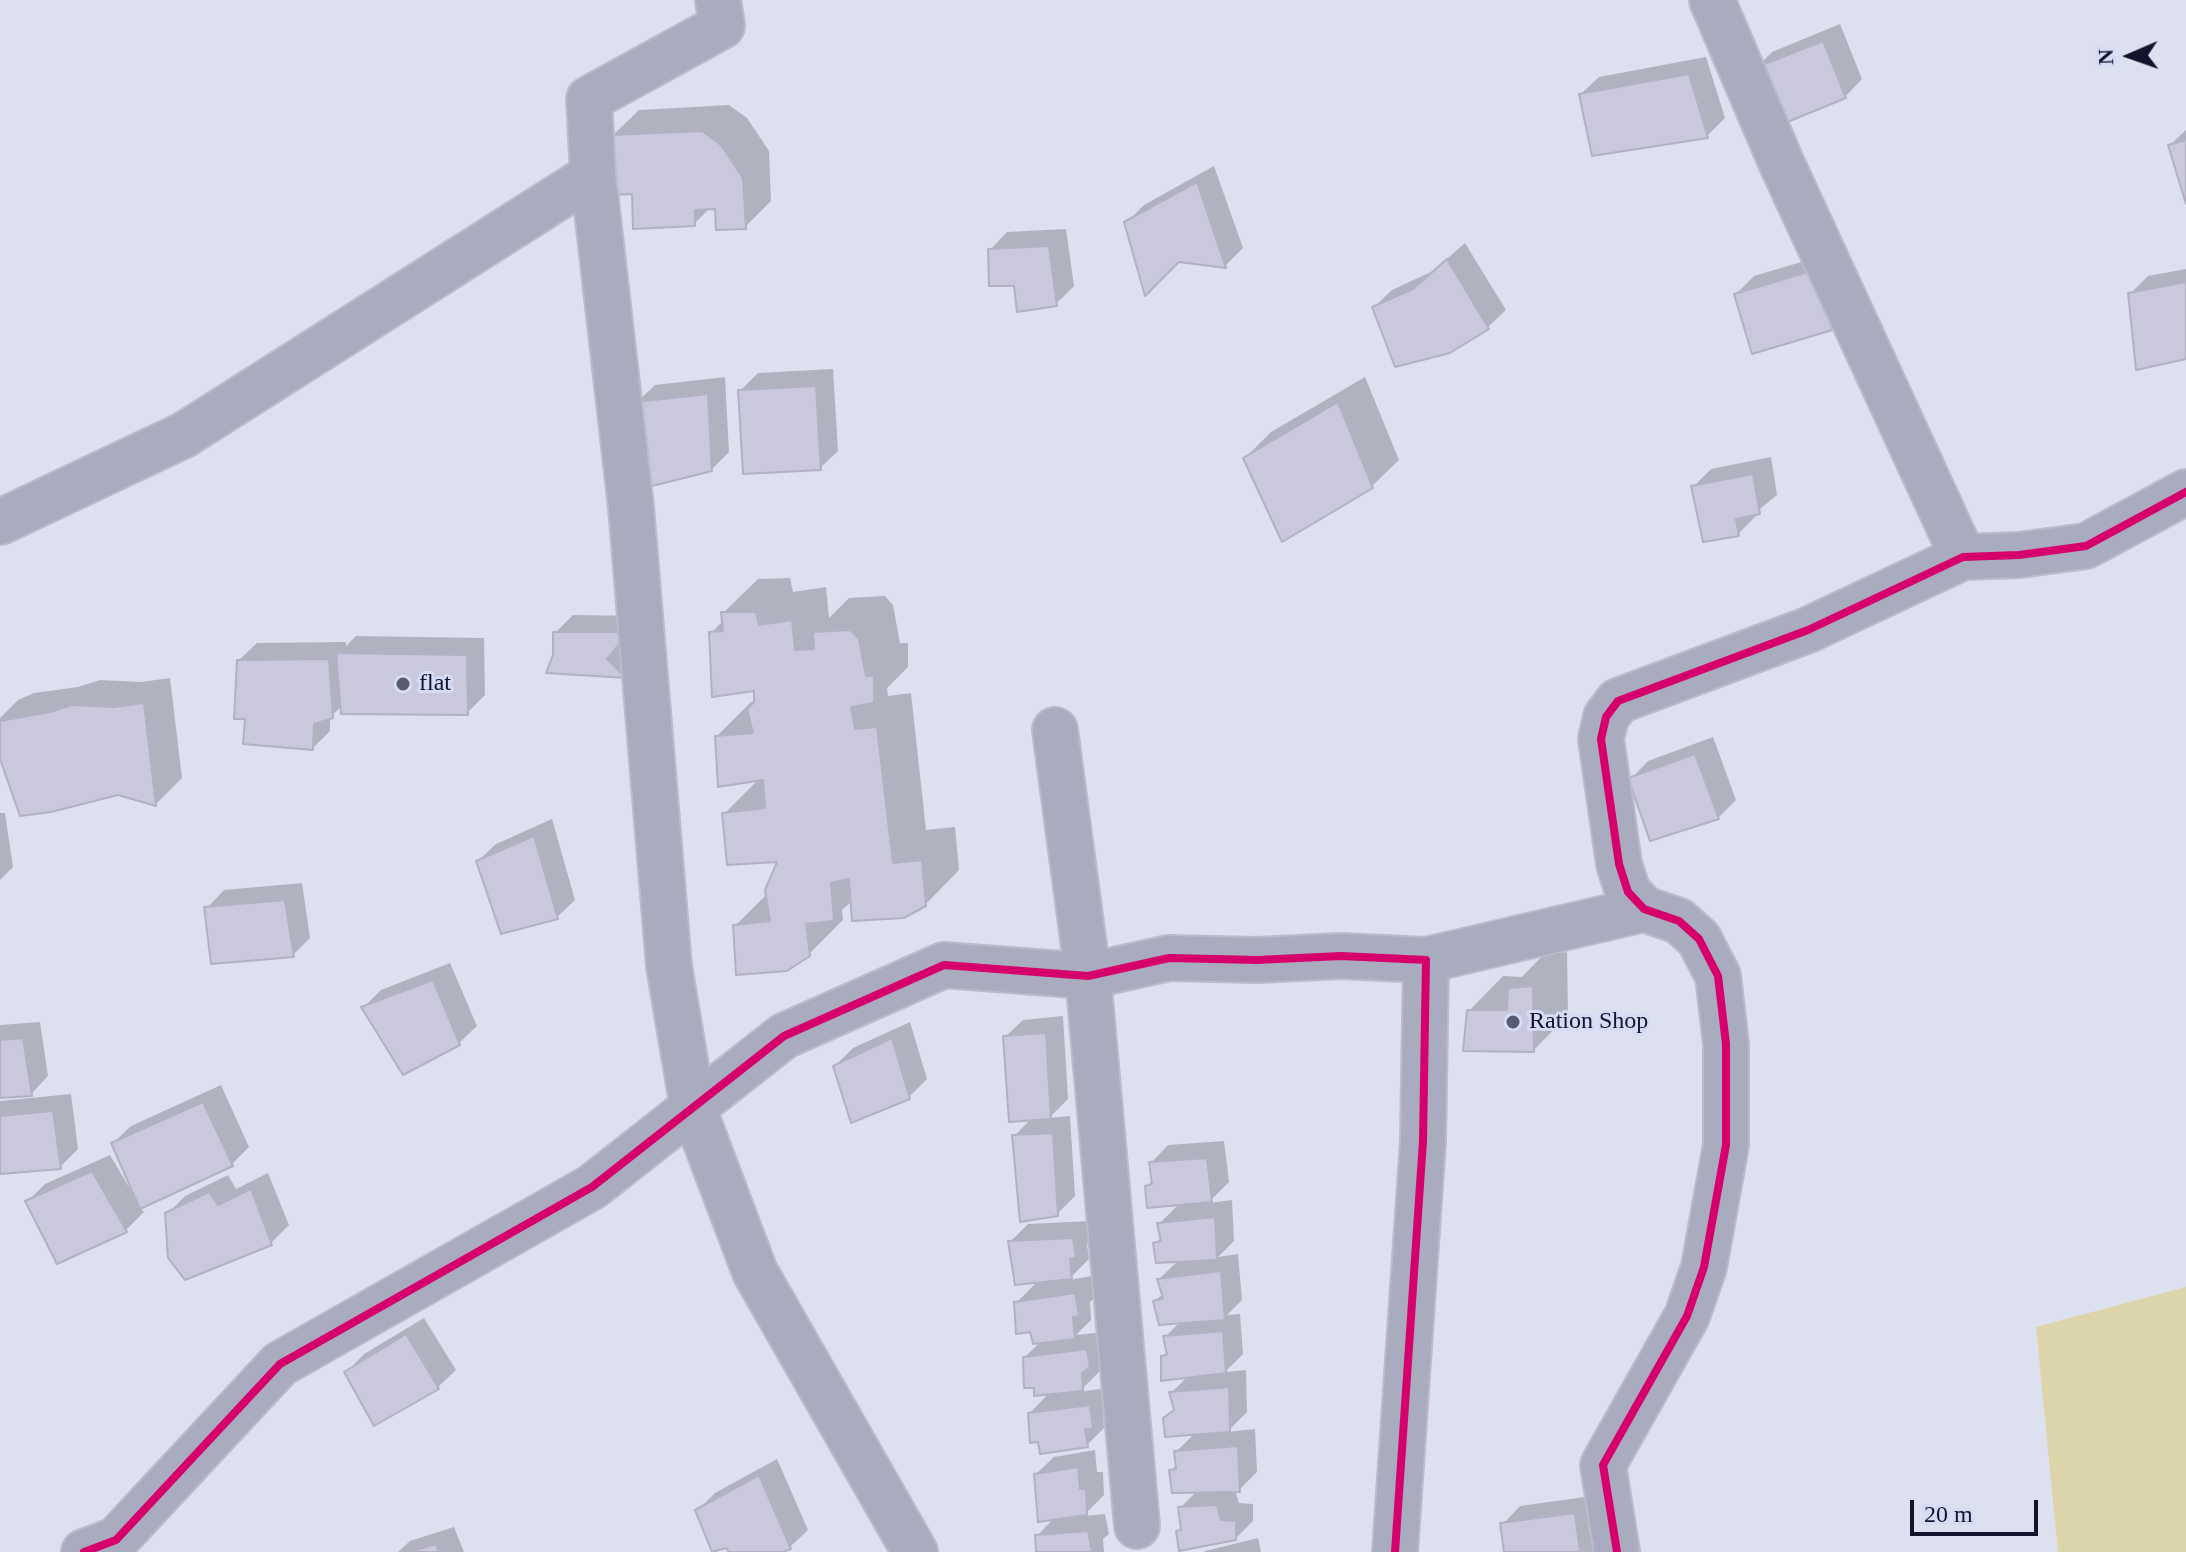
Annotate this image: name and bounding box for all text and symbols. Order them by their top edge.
north arrow [2090,16,2170,96]
text: N [2093,48,2118,65]
place label: flat [419,670,451,698]
marker: flat [394,675,412,693]
place label: Ration Shop [1529,1008,1648,1036]
marker: Ration Shop [1504,1013,1522,1031]
scale bar [1914,1484,2042,1534]
text: 20 m [1924,1501,1973,1527]

